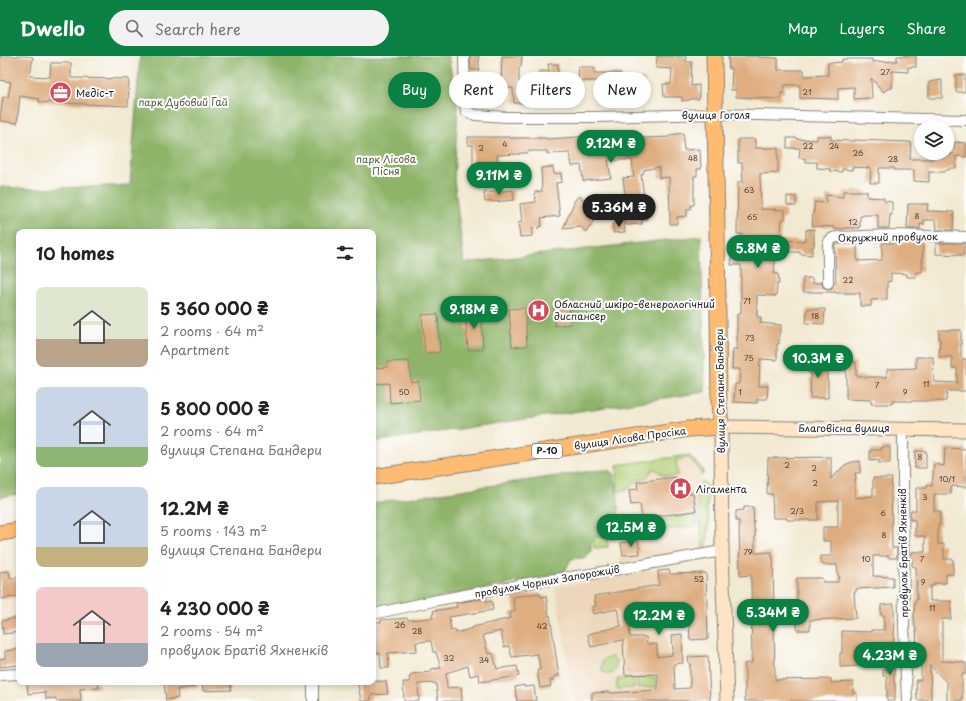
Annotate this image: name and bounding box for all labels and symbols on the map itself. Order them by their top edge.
house number: 27 [880,66,890,78]
office icon: Медіс-т [47,80,73,106]
place label: Медіс-т [76,85,114,100]
house number: 21 [802,86,812,98]
park label: парк Дубовий Гай [138,94,228,109]
street label: вулиця Гоголя [682,107,750,122]
pin: 9.12M ₴ [574,130,648,164]
house number: 4 [502,138,508,150]
house number: 22 [803,140,813,152]
house number: 24 [829,140,839,152]
house number: 2 [478,142,484,154]
house number: 26 [853,147,864,159]
park label: парк Лісова Пісня [356,151,417,178]
house number: 48 [688,152,698,164]
house number: 28 [888,153,898,165]
pin: 9.11M ₴ [462,162,536,196]
house number: 63 [744,184,754,196]
pin: 5.36M ₴ [582,194,656,228]
house number: 8 [915,210,920,222]
house number: 65 [747,211,757,223]
house number: 12 [848,216,858,228]
street label: Окружний провулок [838,228,938,246]
pin: 5.8M ₴ [725,235,791,269]
house number: 22 [843,274,853,286]
house number: 71 [743,295,751,307]
pin: 9.18M ₴ [437,296,511,330]
place label: Обласний шкіро-венерологічний диспансер [554,296,715,323]
hospital icon: Обласний шкіро-венерологічний диспансер [525,297,551,323]
house number: 18 [811,310,819,322]
street label: вулиця Степана Бандери [711,329,728,453]
house number: 73 [745,332,755,344]
pin: 10.3M ₴ [781,345,855,379]
house number: 75 [744,352,754,364]
house number: 11 [923,378,929,390]
house number: 7 [875,379,880,391]
house number: 50 [399,386,410,398]
house number: 1 [738,386,742,398]
house number: 9 [903,386,908,398]
street label: Благовісна вулиця [798,420,890,435]
street label: вулиця Лісова Просіка [573,422,688,453]
road number: Р-10 [532,444,562,458]
house number: 8 [918,451,923,463]
house number: 2 [784,459,790,471]
house number: 2 [811,462,817,474]
house number: 10/1 [939,473,956,485]
hospital icon: Лігамента [667,476,693,502]
house number: 2 [812,477,818,489]
place label: Лігамента [696,481,748,496]
street label: провулок Братів Яхненків [894,488,912,618]
house number: 3 [922,491,928,503]
house number: 2/3 [790,505,804,517]
house number: 6 [880,507,886,519]
pin: 12.5M ₴ [594,514,668,548]
house number: 8 [882,529,887,541]
house number: 79 [743,546,753,558]
house number: 10 [861,553,871,565]
house number: 7 [920,553,925,565]
street label: провулок Чорних Запорожців [473,560,621,602]
house number: 52 [694,573,705,585]
house number: 9 [921,576,926,588]
pin: 5.34M ₴ [736,599,810,633]
pin: 12.2M ₴ [622,602,696,636]
house number: 11 [929,602,935,614]
house number: 26 [395,619,406,631]
house number: 42 [537,620,548,632]
house number: 28 [412,625,422,637]
pin: 4.23M ₴ [853,642,927,676]
house number: 32 [444,652,455,664]
house number: 34 [479,654,489,666]

